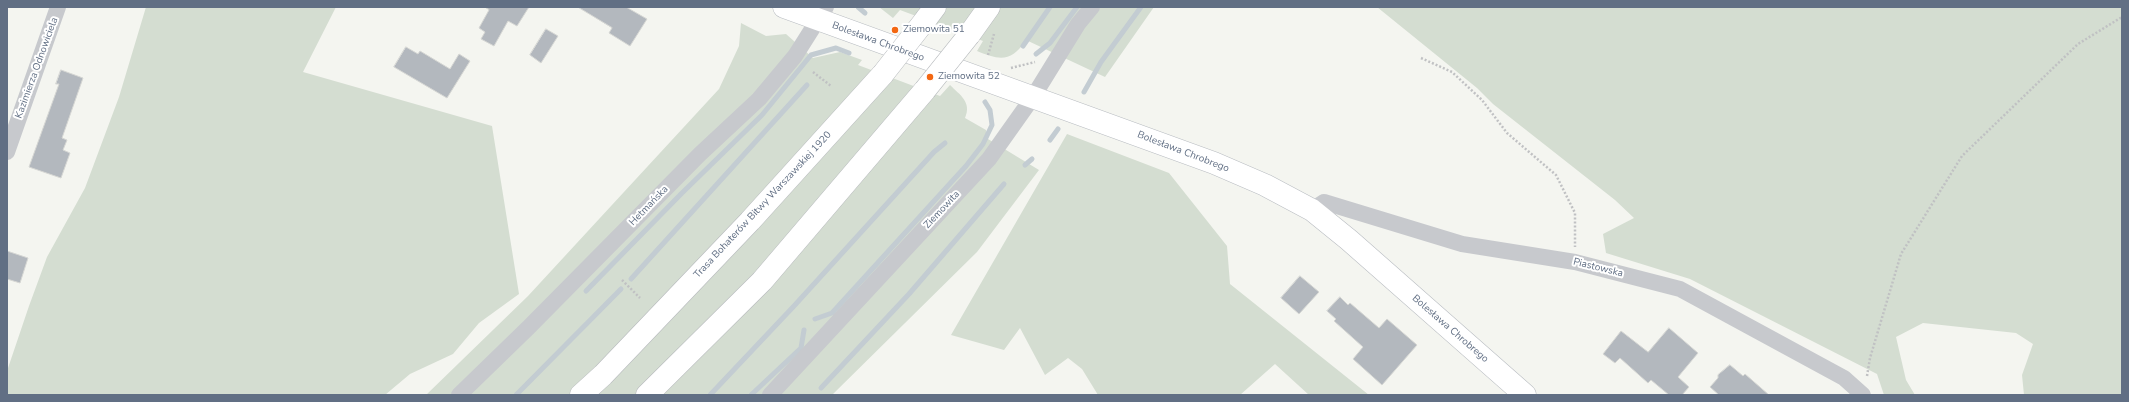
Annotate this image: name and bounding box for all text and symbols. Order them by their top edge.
street label: Kazimierza Odnowiciela [13,16,61,120]
street label: Bolesława Chrobrego [830,20,926,64]
place label: Ziemowita 51 [903,24,965,36]
marker: Ziemowita 51 [890,25,900,35]
place label: Ziemowita 52 [938,71,1000,83]
marker: Ziemowita 52 [925,72,935,82]
street label: Trasa Bohaterów Bitwy Warszawskiej 1920 [692,129,834,281]
street label: Bolesława Chrobrego [1135,129,1231,175]
street label: Hetmańska [627,183,671,229]
street label: Ziemowita [922,189,962,231]
street label: Piastowska [1572,256,1624,280]
street label: Bolesława Chrobrego [1409,293,1491,365]

